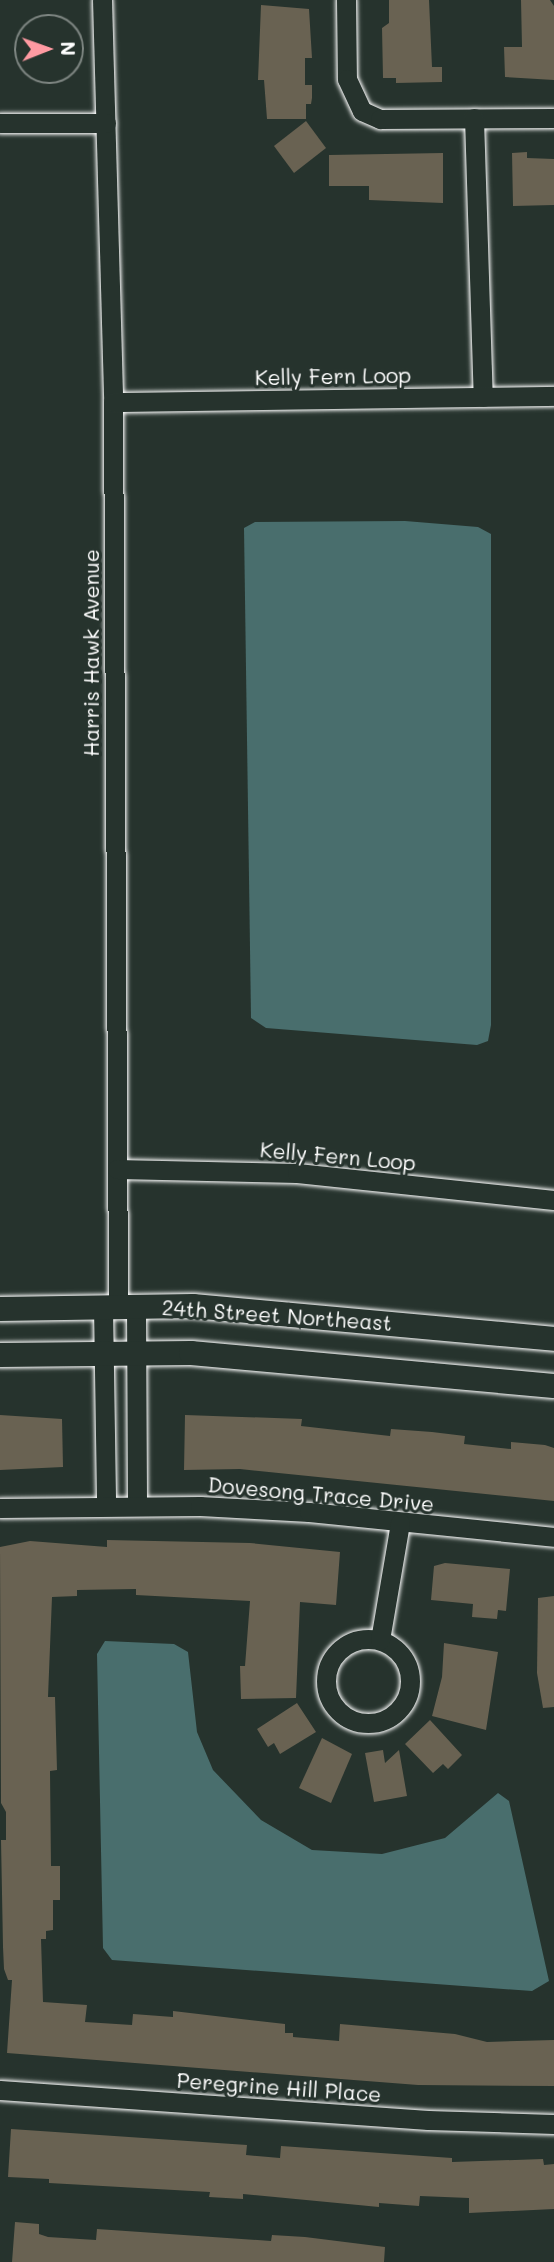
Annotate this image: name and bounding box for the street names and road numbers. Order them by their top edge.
street label: Kelly Fern Loop [255,362,411,390]
street label: Harris Hawk Avenue [78,549,104,757]
street label: Kelly Fern Loop [259,1137,417,1175]
street label: 24th Street Northeast [161,1294,393,1336]
street label: Dovesong Trace Drive [207,1472,435,1516]
street label: Peregrine Hill Place [176,2067,382,2107]

